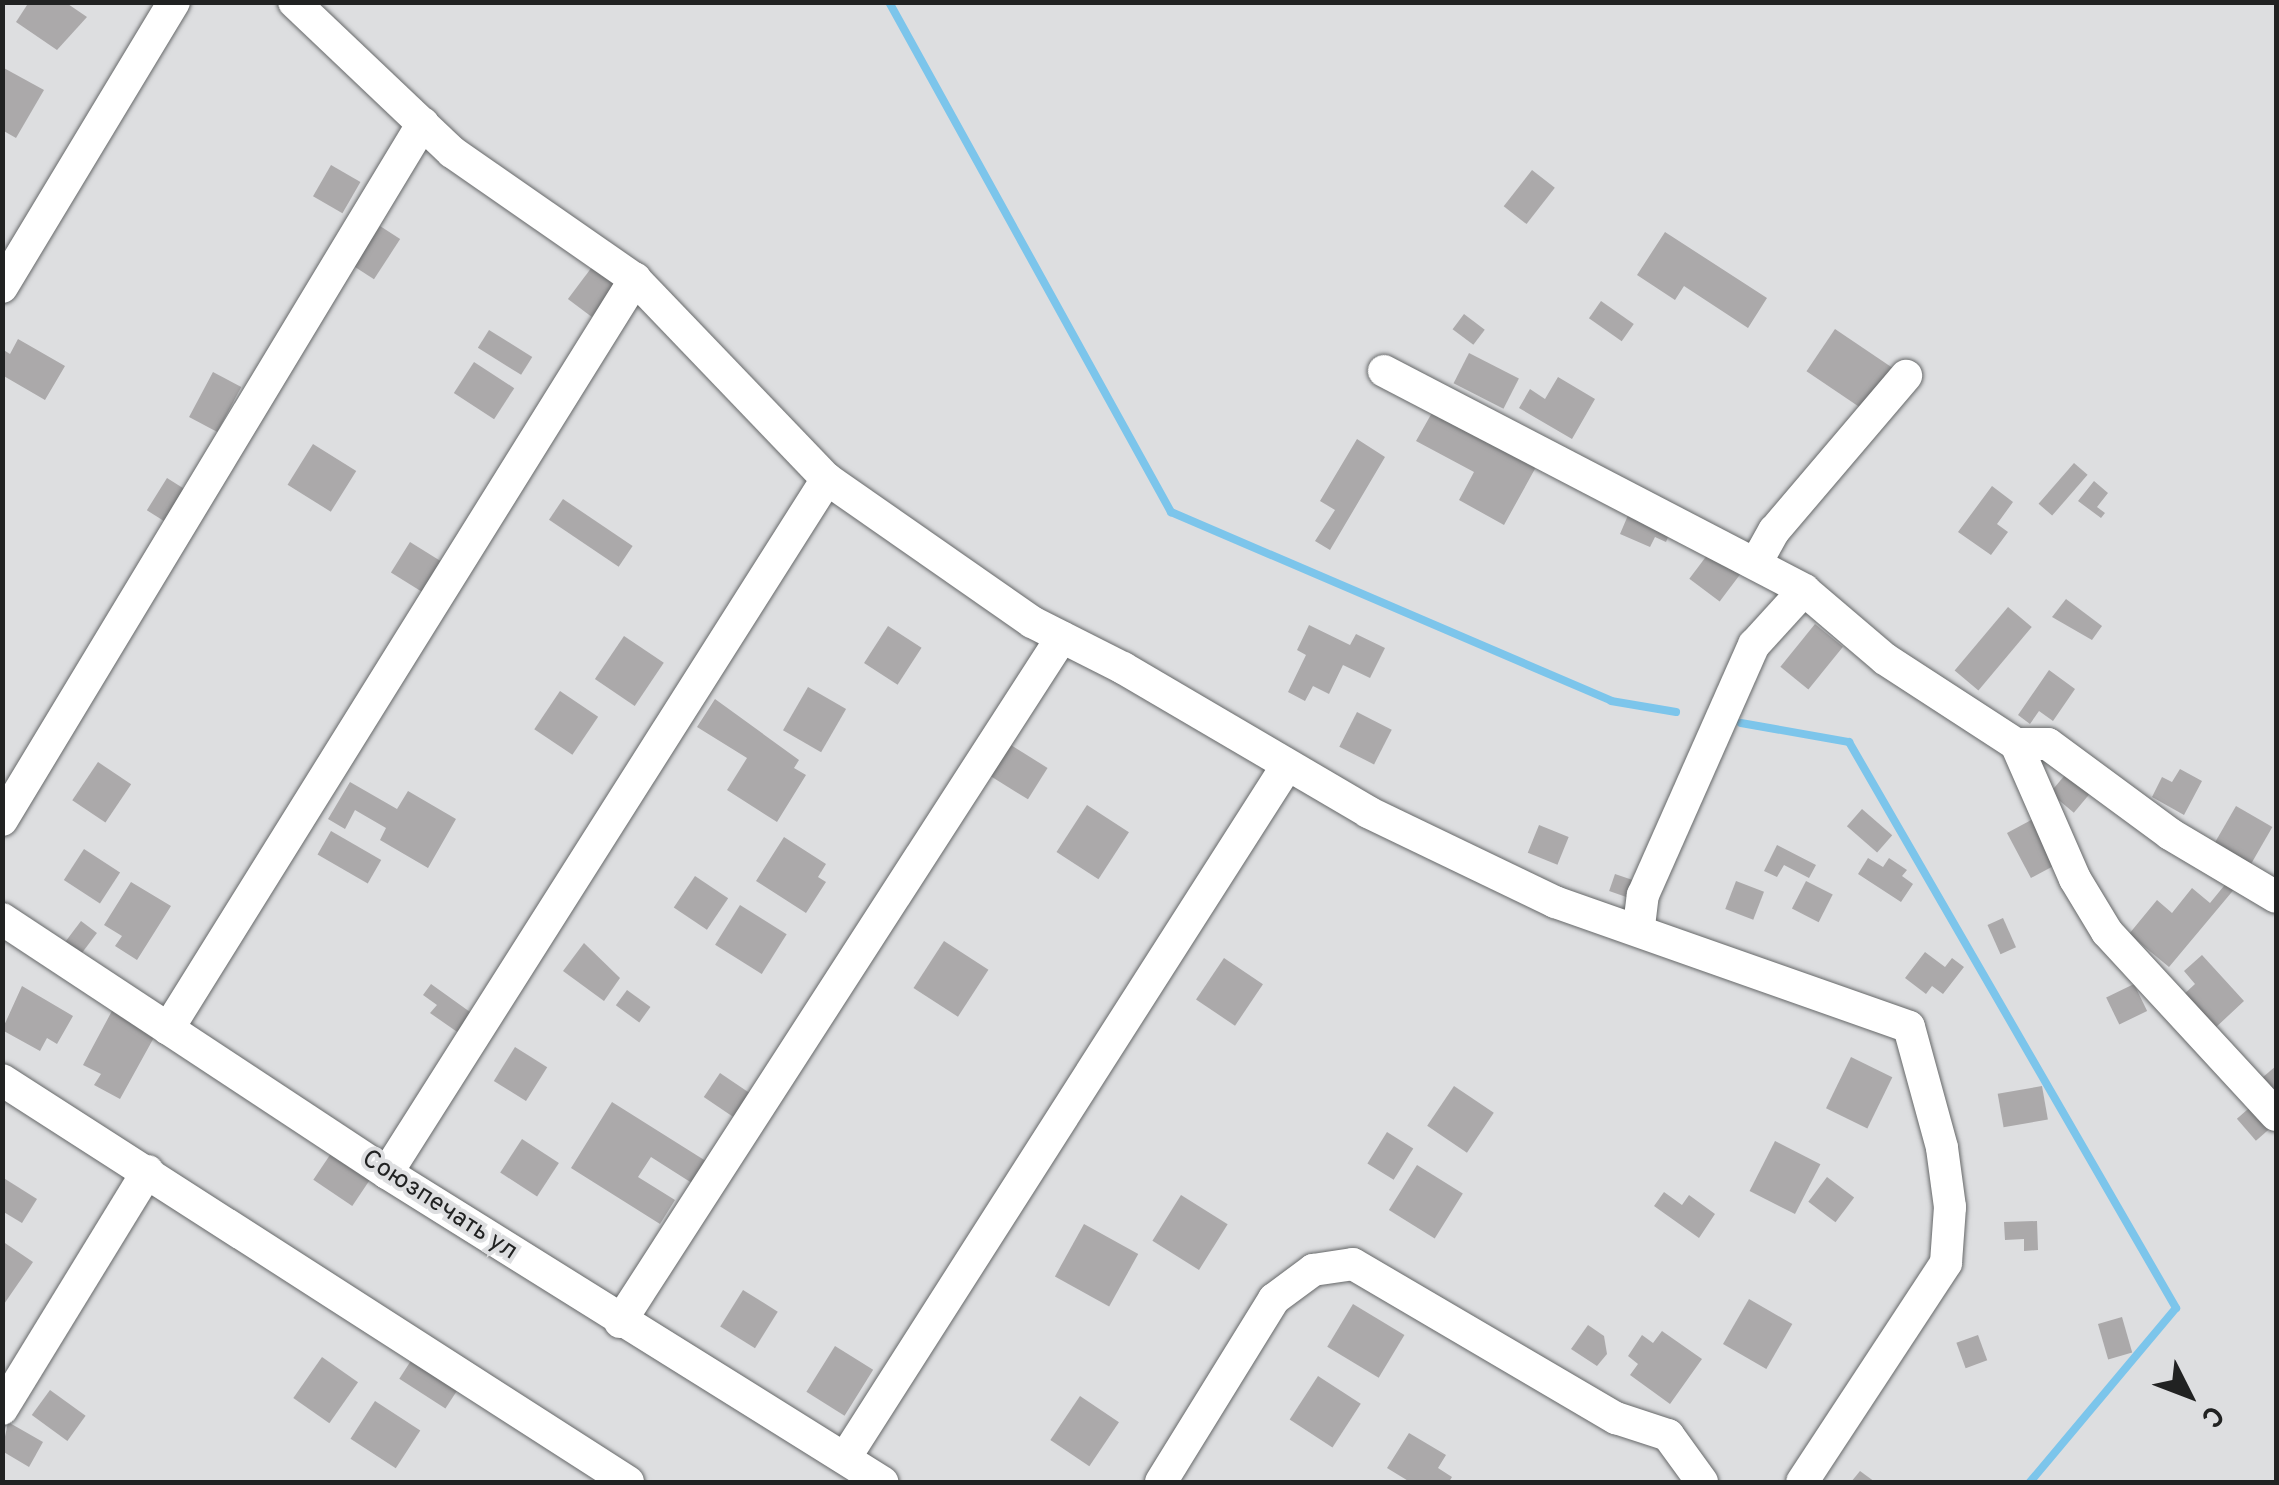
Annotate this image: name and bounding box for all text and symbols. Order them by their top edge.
street label: Союзпечать ул [356,1145,522,1267]
north arrow [2139,1345,2239,1445]
text: С [2192,1396,2231,1434]

